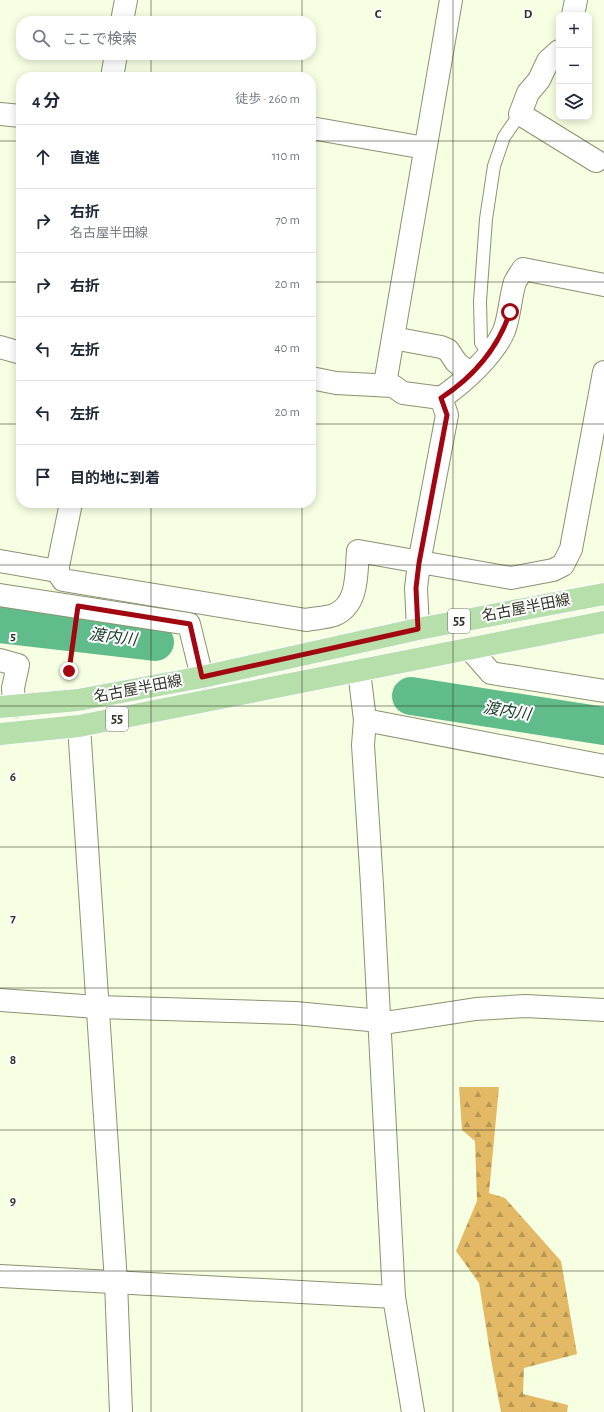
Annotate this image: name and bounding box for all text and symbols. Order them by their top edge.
text: C [375,8,382,21]
text: D [524,8,533,21]
map controls [556,12,592,120]
button: + [556,12,592,48]
search box [16,16,316,60]
icon: search [30,27,52,49]
text: ここで検索 [62,32,137,47]
button: − [556,48,592,84]
button: layers [556,84,592,120]
text: 4 分 [32,92,60,109]
text: 徒歩 · 260 m [235,93,300,106]
icon: ahead [32,146,54,168]
text: 110 m [272,150,300,163]
text: 直進 [70,151,100,166]
text: 右折 [70,205,100,220]
icon: right [32,210,54,232]
text: 70 m [275,214,300,227]
text: 名古屋半田線 [70,227,148,240]
icon: right [32,274,54,296]
text: 20 m [275,278,300,291]
text: 右折 [70,279,100,294]
route start [501,303,519,321]
icon: left [32,338,54,360]
text: 40 m [274,342,300,355]
text: 左折 [70,343,100,358]
icon: left [32,402,54,424]
text: 20 m [275,406,300,419]
text: 左折 [70,407,100,422]
icon: arrive [32,466,54,488]
text: 目的地に到着 [70,471,160,486]
street label: 名古屋半田線 [480,591,572,624]
road number: 55 [448,609,470,633]
water label: 渡内川 [88,625,140,648]
text: 5 [10,630,16,643]
route end [60,662,78,680]
street label: 名古屋半田線 [92,672,184,705]
water label: 渡内川 [482,698,534,723]
road number: 55 [106,707,128,731]
text: 6 [10,771,16,784]
text: 7 [10,912,16,925]
text: 8 [10,1054,16,1067]
text: 9 [10,1195,16,1208]

